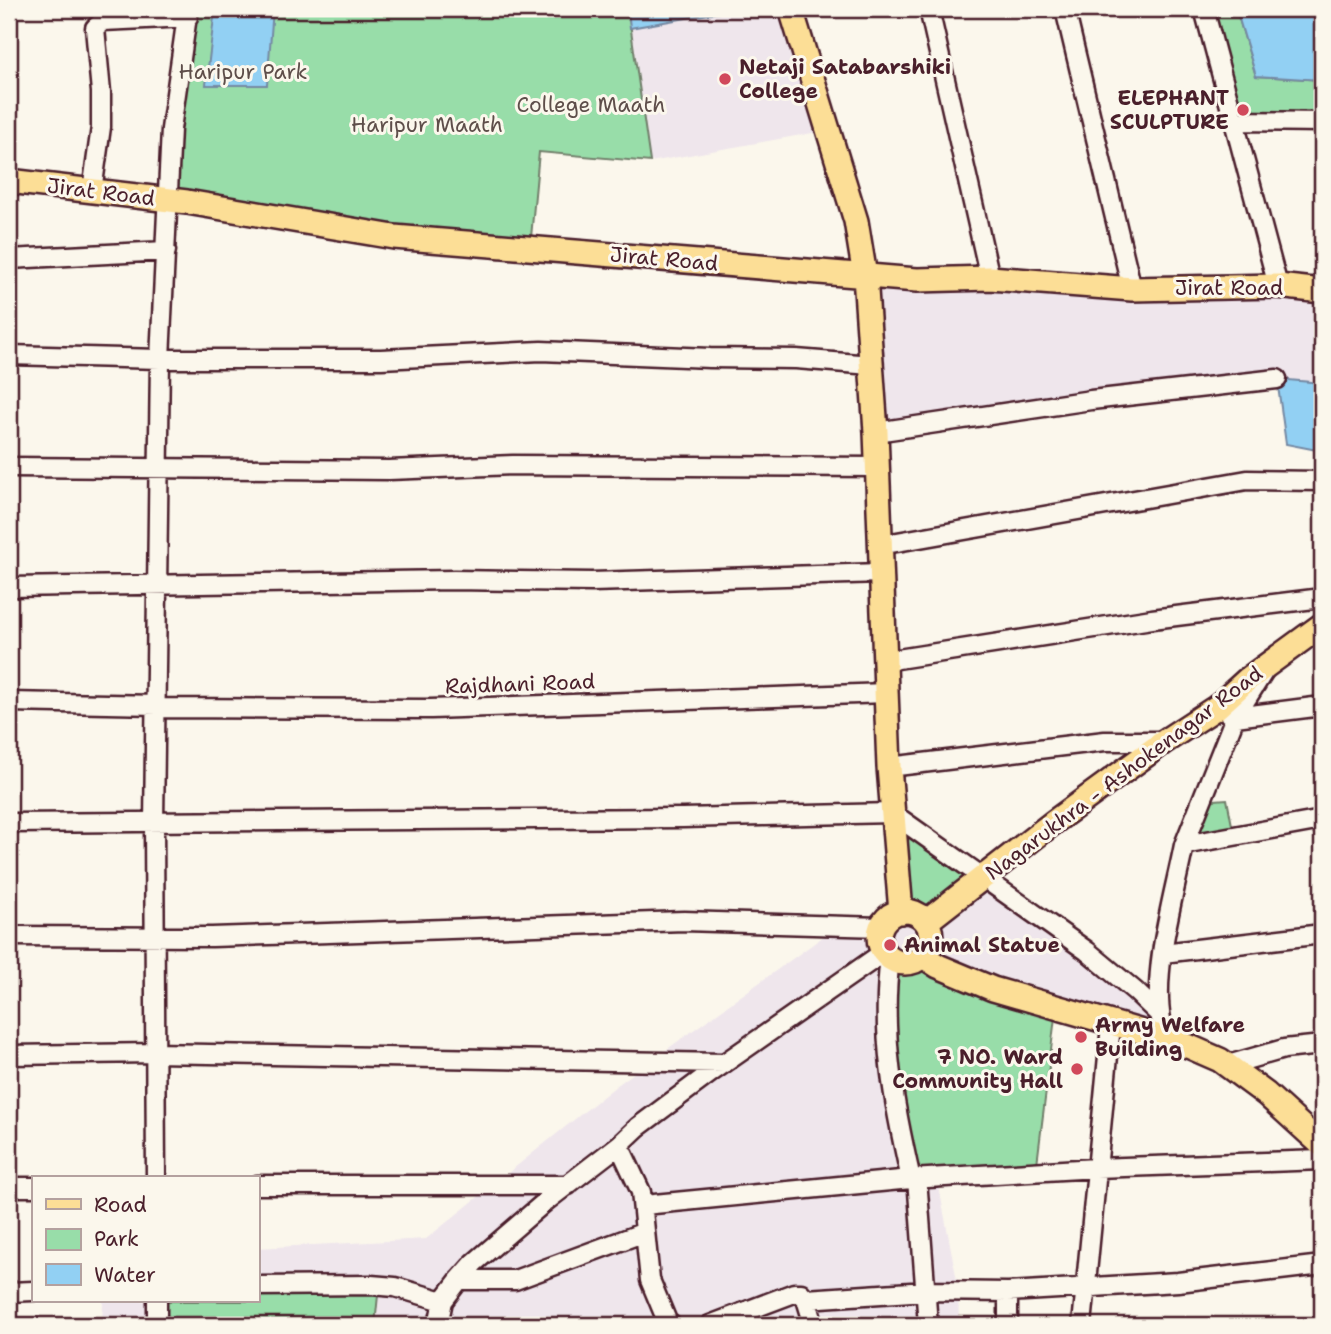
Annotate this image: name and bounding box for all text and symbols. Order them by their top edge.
place label: Netaji Satabarshiki College [739,53,951,105]
park label: Haripur Park [179,58,307,86]
marker: Netaji Satabarshiki College [717,71,733,87]
place label: ELEPHANT SCULPTURE [1110,84,1229,136]
park label: College Maath [517,91,665,119]
marker: ELEPHANT SCULPTURE [1235,102,1251,118]
park label: Haripur Maath [351,111,503,139]
street label: Jirat Road [45,171,157,213]
street label: Jirat Road [609,240,719,278]
street label: Jirat Road [1175,274,1283,302]
street label: Nagarukhra - Ashokenagar Road [980,659,1268,887]
street label: Rajdhani Road [445,667,595,701]
place label: Animal Statue [904,931,1060,959]
marker: Animal Statue [882,937,898,953]
place label: Army Welfare Building [1095,1011,1245,1063]
marker: Army Welfare Building [1073,1029,1089,1045]
place label: 7 NO. Ward Community Hall [892,1043,1063,1095]
marker: 7 NO. Ward Community Hall [1069,1061,1085,1077]
legend [32,1176,259,1302]
text: Road [94,1191,147,1219]
text: Park [94,1225,139,1253]
text: Water [94,1261,156,1289]

